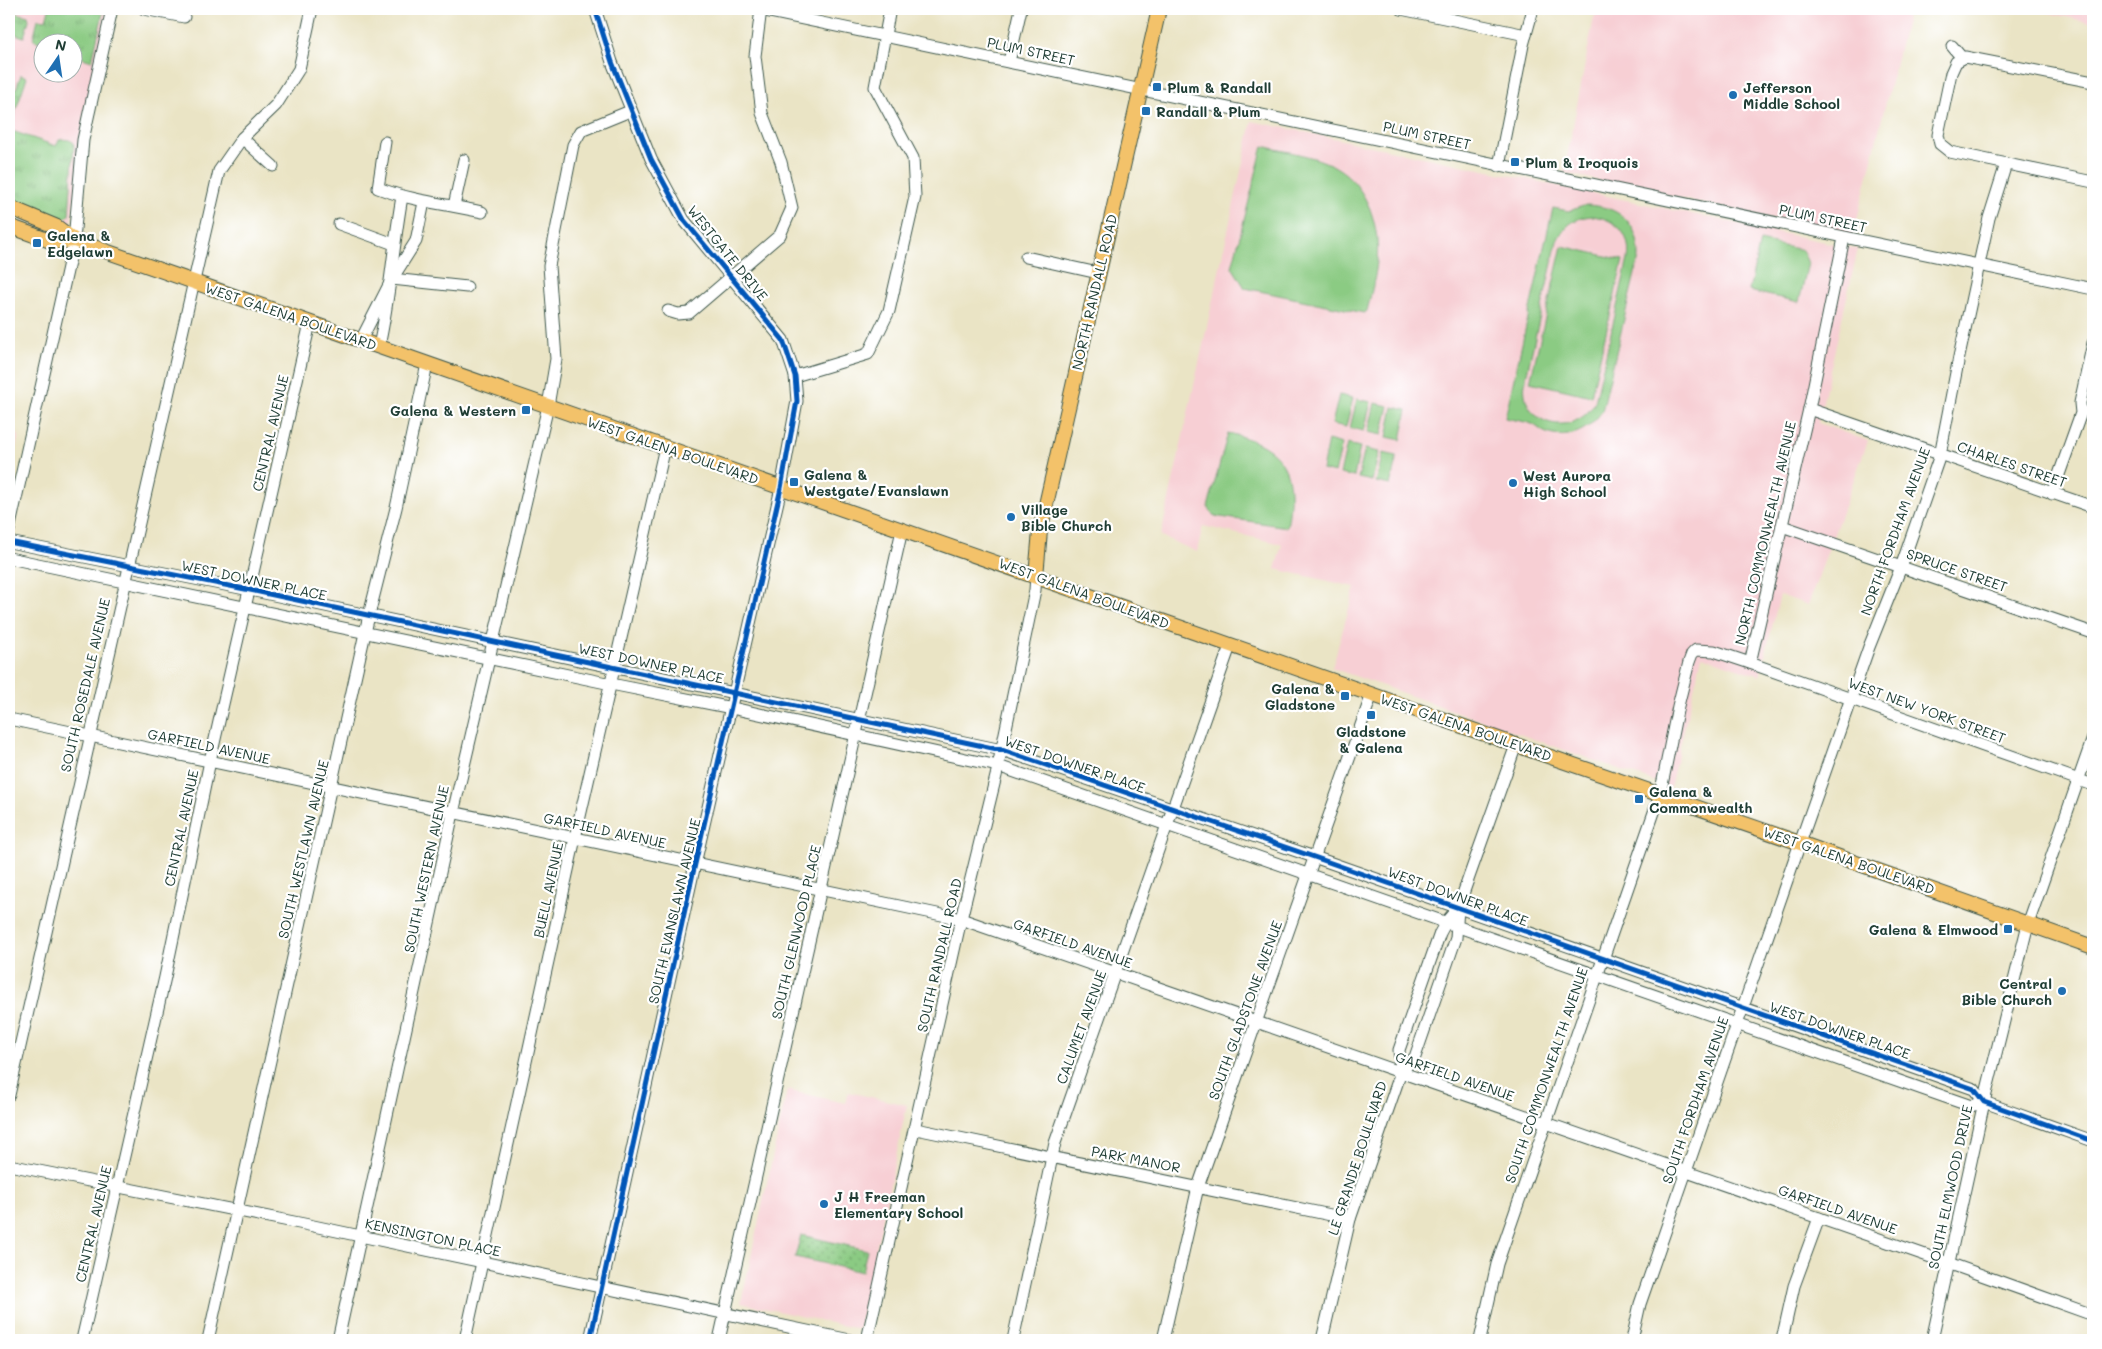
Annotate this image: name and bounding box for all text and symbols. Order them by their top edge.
north arrow [32,32,82,82]
street label: PLUM STREET [985,32,1077,70]
text: N [54,34,68,55]
place label: Plum & Randall [1167,78,1271,97]
place label: Jefferson Middle School [1743,78,1840,113]
marker: Plum & Randall [1151,81,1163,93]
marker: Jefferson Middle School [1727,89,1739,101]
place label: Randall & Plum [1156,102,1260,121]
marker: Randall & Plum [1140,105,1152,117]
street label: PLUM STREET [1381,116,1473,154]
place label: Plum & Iroquois [1525,153,1638,172]
marker: Plum & Iroquois [1509,156,1521,168]
street label: PLUM STREET [1777,199,1869,237]
street label: WESTGATE DRIVE [683,201,773,305]
street label: NORTH RANDALL ROAD [1067,212,1121,372]
place label: Galena & Edgelawn [47,226,113,261]
marker: Galena & Edgelawn [31,237,43,249]
street label: WEST GALENA BOULEVARD [203,278,379,354]
street label: CENTRAL AVENUE [247,373,293,493]
place label: Galena & Western [390,401,516,420]
marker: Galena & Western [520,404,532,416]
street label: WEST GALENA BOULEVARD [585,412,761,488]
street label: NORTH COMMONWEALTH AVENUE [1730,419,1800,647]
street label: CHARLES STREET [1955,436,2070,492]
street label: NORTH FORDHAM AVENUE [1856,444,1934,618]
place label: Galena & Westgate/Evanslawn [804,465,949,500]
place label: West Aurora High School [1523,466,1611,501]
marker: Galena & Westgate/Evanslawn [788,476,800,488]
marker: West Aurora High School [1507,477,1519,489]
place label: Village Bible Church [1021,500,1112,535]
marker: Village Bible Church [1005,511,1017,523]
street label: SPRUCE STREET [1904,544,2010,596]
street label: WEST GALENA BOULEVARD [996,553,1172,633]
street label: WEST DOWNER PLACE [180,555,328,605]
street label: SOUTH ROSEDALE AVENUE [56,596,114,774]
street label: WEST DOWNER PLACE [577,638,725,688]
street label: WEST NEW YORK STREET [1846,673,2009,747]
place label: Galena & Gladstone [1265,679,1335,714]
street label: WEST GALENA BOULEVARD [1378,689,1554,765]
marker: Galena & Gladstone [1339,690,1351,702]
marker: Gladstone & Galena [1365,709,1377,721]
place label: Gladstone & Galena [1336,722,1406,757]
street label: GARFIELD AVENUE [146,724,272,768]
street label: WEST DOWNER PLACE [1002,731,1148,797]
street label: SOUTH WESTLAWN AVENUE [273,758,333,940]
street label: CENTRAL AVENUE [159,768,203,888]
place label: Galena & Commonwealth [1649,782,1753,817]
street label: SOUTH WESTERN AVENUE [399,784,453,954]
marker: Galena & Commonwealth [1633,793,1645,805]
street label: GARFIELD AVENUE [542,808,668,852]
street label: SOUTH EVANSLAWN AVENUE [643,816,705,1006]
street label: WEST GALENA BOULEVARD [1761,822,1937,898]
street label: BUELL AVENUE [529,840,567,940]
street label: SOUTH GLENWOOD PLACE [767,843,825,1021]
street label: WEST DOWNER PLACE [1385,862,1531,930]
street label: SOUTH RANDALL ROAD [912,876,966,1034]
street label: GARFIELD AVENUE [1011,914,1135,972]
street label: SOUTH GLADSTONE AVENUE [1204,918,1286,1102]
place label: Galena & Elmwood [1869,920,1998,939]
marker: Galena & Elmwood [2002,923,2014,935]
street label: SOUTH COMMONWEALTH AVENUE [1500,964,1592,1186]
street label: CALUMET AVENUE [1052,967,1110,1087]
place label: Central Bible Church [1961,974,2052,1009]
marker: Central Bible Church [2056,985,2068,997]
street label: WEST DOWNER PLACE [1767,997,1913,1063]
street label: SOUTH FORDHAM AVENUE [1657,1014,1733,1186]
street label: GARFIELD AVENUE [1393,1047,1517,1105]
street label: LE GRANDE BOULEVARD [1323,1078,1391,1238]
street label: SOUTH ELMWOOD DRIVE [1923,1103,1977,1271]
street label: PARK MANOR [1090,1141,1182,1177]
street label: CENTRAL AVENUE [70,1164,116,1284]
street label: GARFIELD AVENUE [1776,1180,1900,1238]
place label: J H Freeman Elementary School [834,1187,963,1222]
marker: J H Freeman Elementary School [818,1198,830,1210]
street label: KENSINGTON PLACE [364,1213,502,1261]

